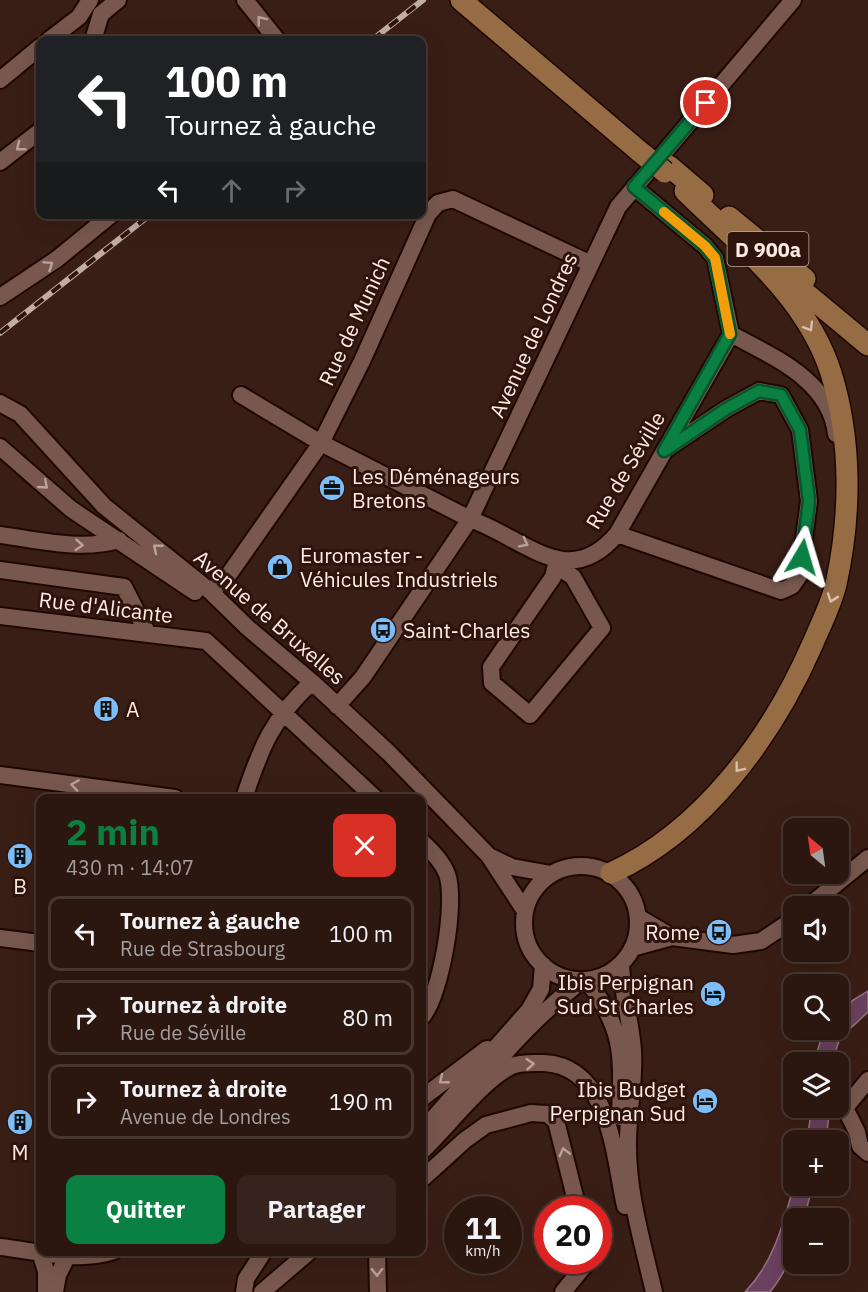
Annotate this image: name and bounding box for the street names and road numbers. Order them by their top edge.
road number: D 900a [728,232,808,266]
street label: Avenue de Londres [482,248,584,422]
street label: Rue de Munich [312,252,396,390]
street label: Rue de Séville [579,406,671,534]
street label: Avenue de Bruxelles [188,543,352,691]
street label: Rue d'Alicante [37,585,175,629]

